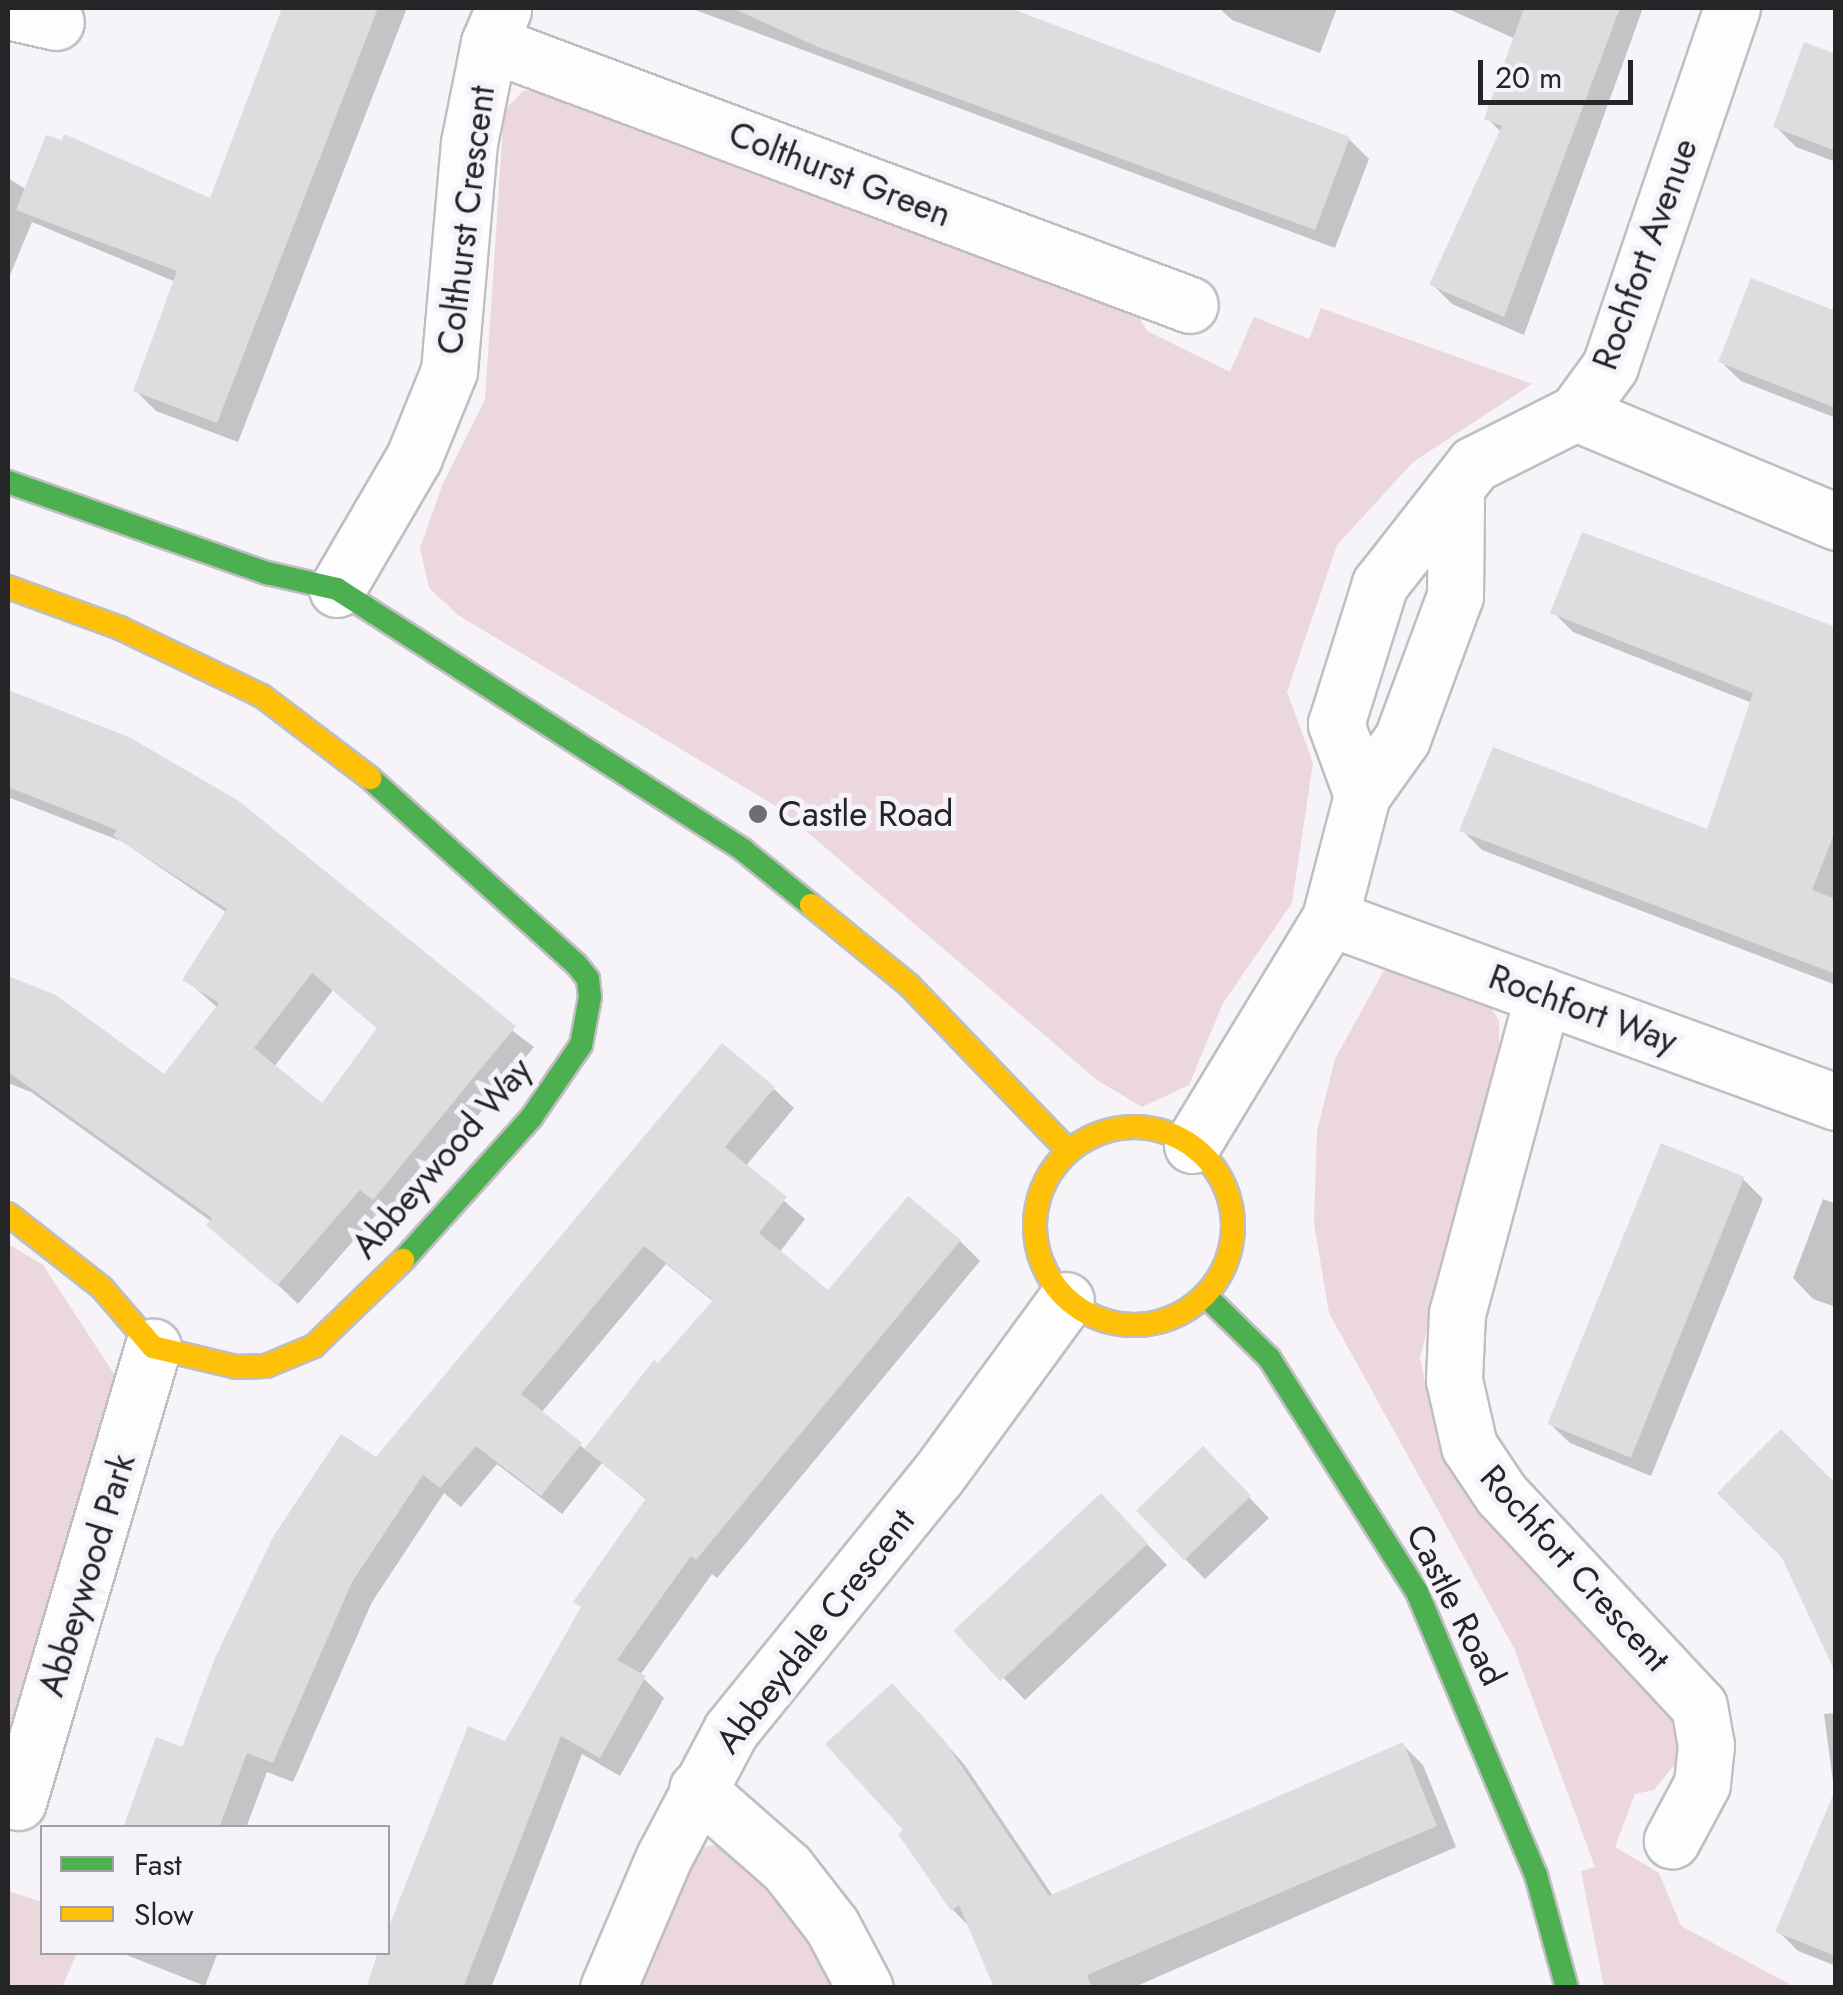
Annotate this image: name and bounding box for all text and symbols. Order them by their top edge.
scale bar [1483,40,1638,102]
text: 20 m [1495,56,1562,99]
street label: Colthurst Crescent [429,83,503,357]
street label: Colthurst Green [723,112,957,236]
street label: Rochfort Avenue [1584,133,1706,375]
place label: Castle Road [778,793,953,835]
marker: Castle Road [747,803,769,825]
street label: Rochfort Way [1483,956,1683,1062]
street label: Abbeywood Way [343,1049,541,1267]
street label: Abbeywood Park [30,1449,144,1701]
street label: Rochfort Crescent [1471,1456,1679,1680]
street label: Abbeydale Crescent [707,1501,923,1761]
street label: Castle Road [1397,1517,1515,1693]
legend [40,1825,390,1955]
text: Fast [134,1843,182,1886]
text: Slow [134,1893,194,1936]

